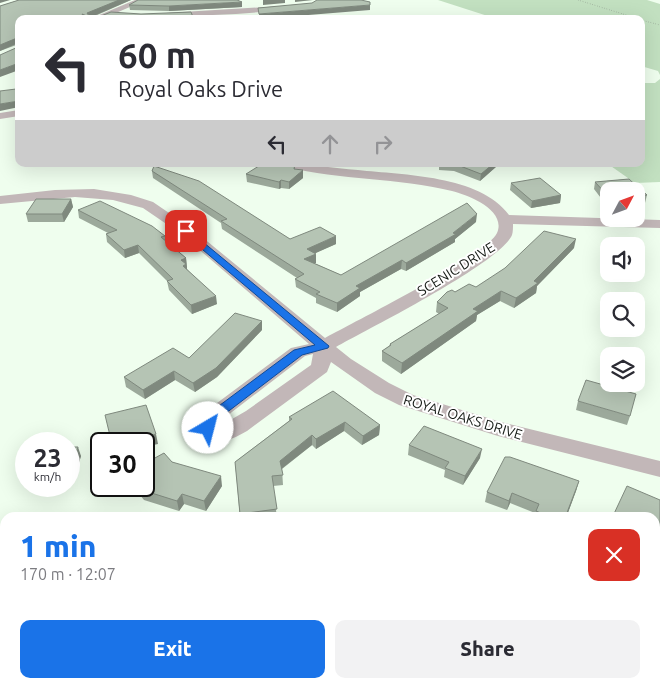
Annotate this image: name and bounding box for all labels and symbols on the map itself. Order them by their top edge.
north arrow [600,182,645,228]
pin [165,210,207,252]
street label: SCENIC DRIVE [414,239,498,299]
street label: ROYAL OAKS DRIVE [402,391,525,443]
position arrow [181,401,233,453]
speed limit sign: 30 [90,432,155,497]

